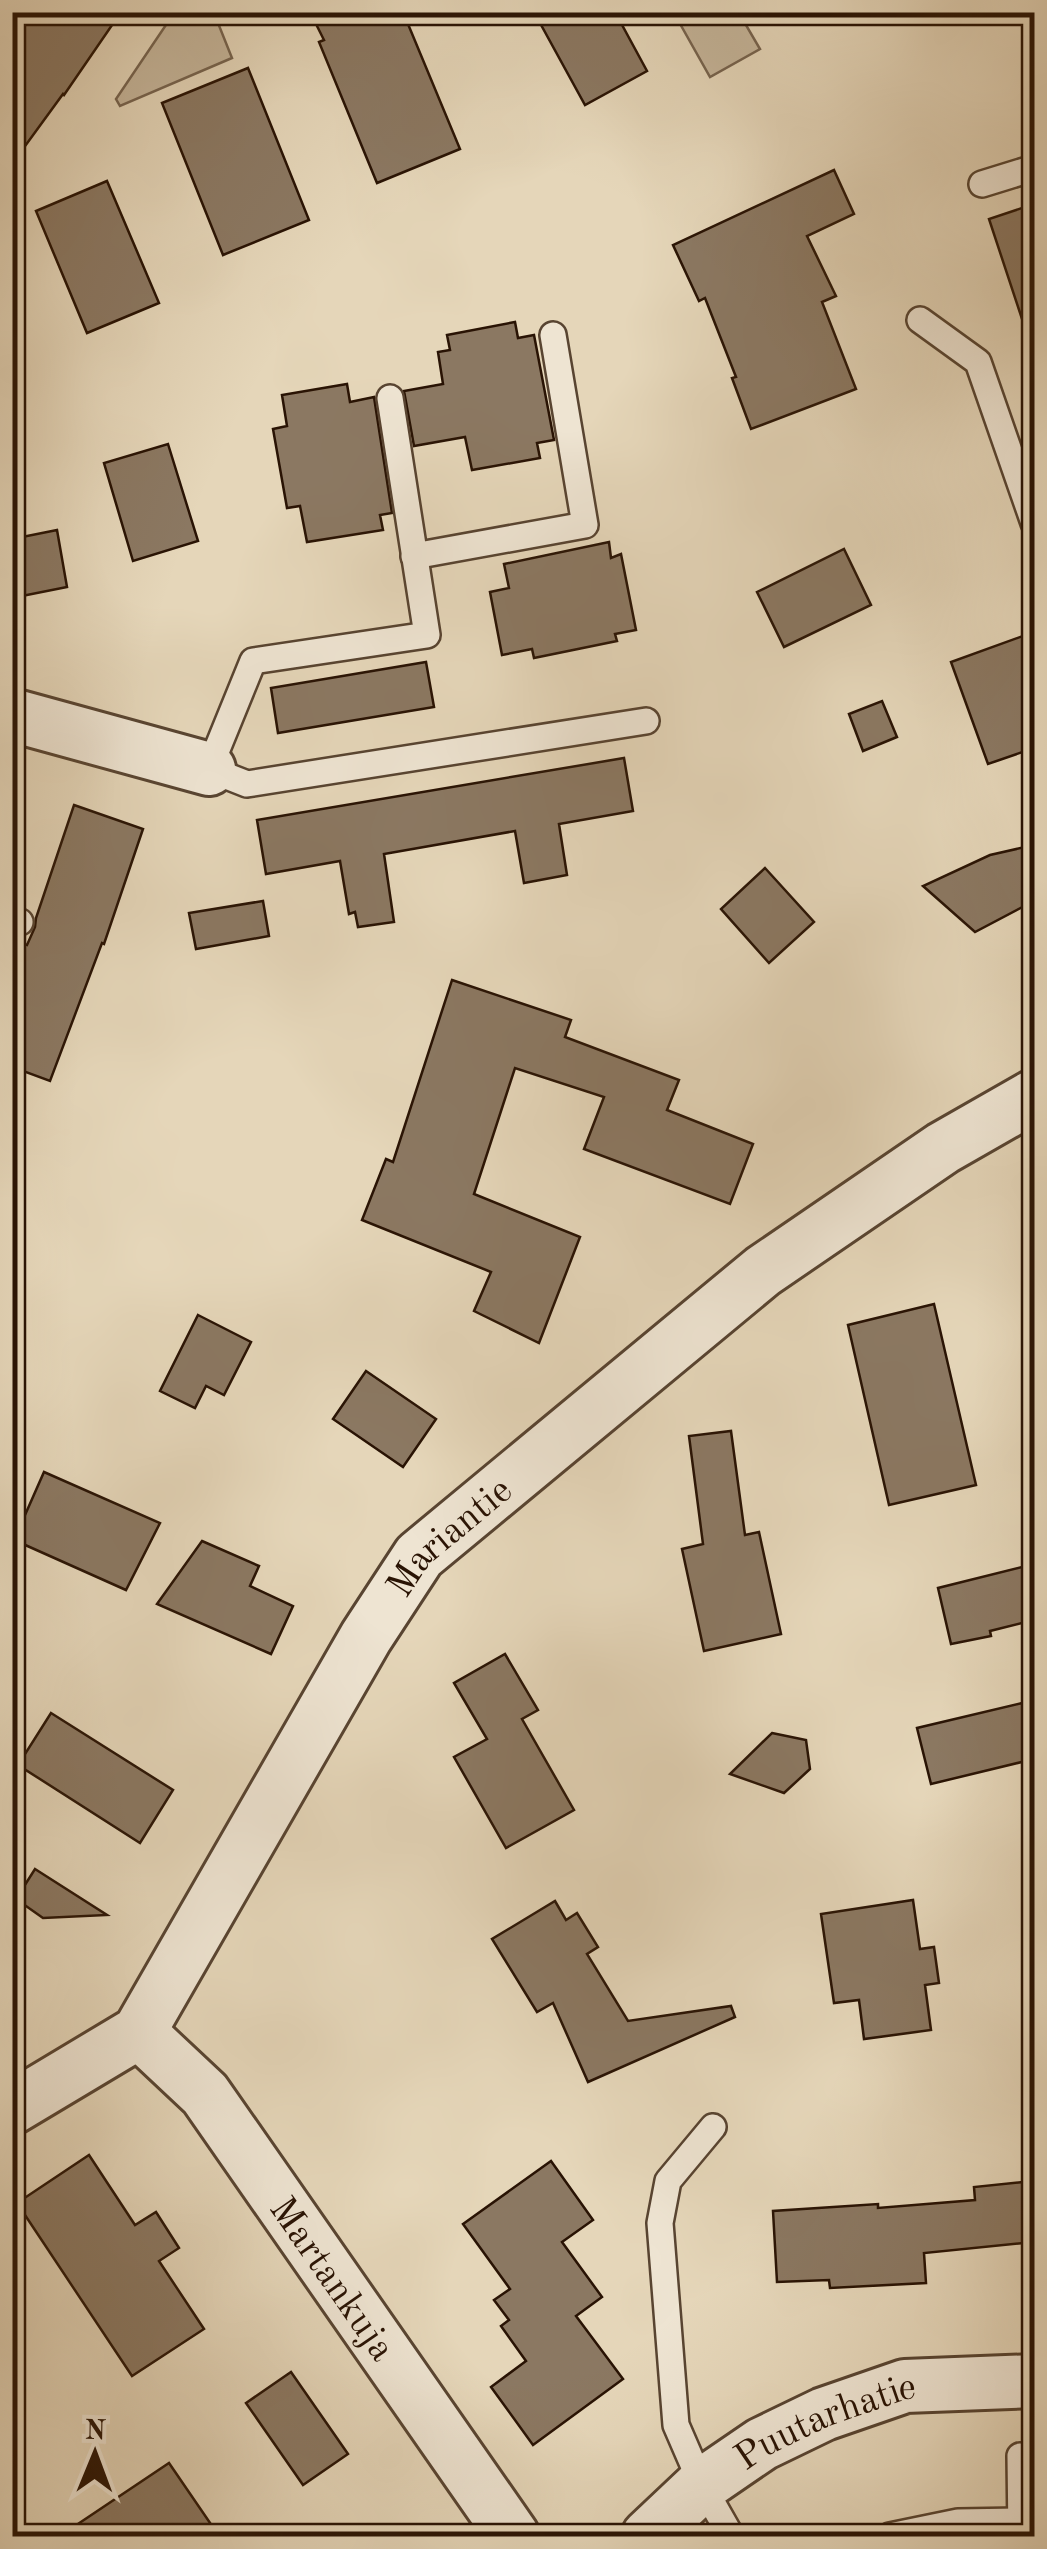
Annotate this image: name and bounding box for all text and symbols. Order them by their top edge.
street label: Mariantie [382,1472,520,1605]
street label: Martankuja [261,2191,401,2369]
street label: Puutarhatie [729,2370,917,2479]
north arrow [45,2404,145,2504]
text: N [84,2418,107,2446]

